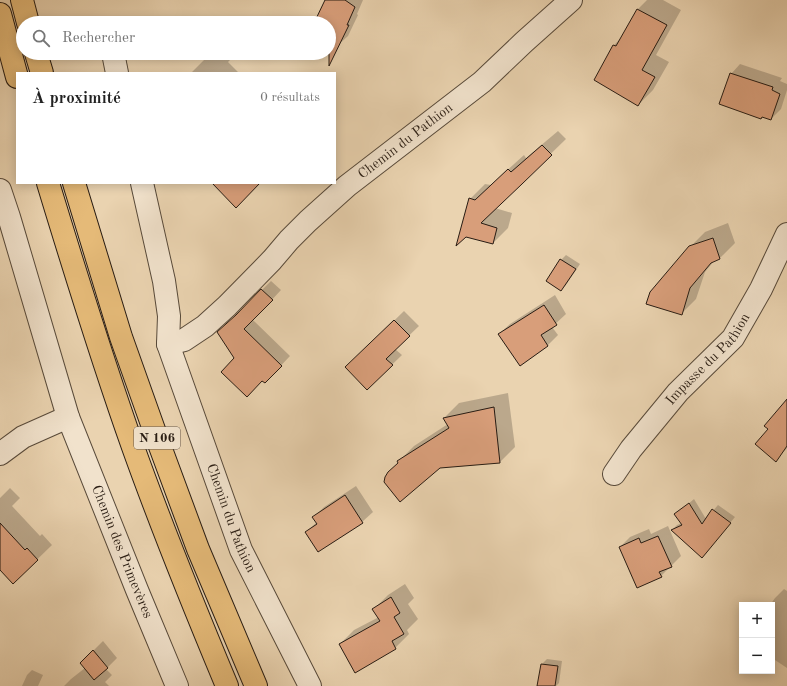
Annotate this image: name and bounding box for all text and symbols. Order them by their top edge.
search box [16,16,336,60]
icon: search [30,27,52,49]
text: Rechercher [62,31,135,46]
text: À proximité [32,90,121,107]
text: 0 résultats [260,91,320,104]
street label: Chemin du Pathion [355,100,456,182]
street label: Impasse du Pathion [663,311,753,408]
road number: N 106 [134,427,180,449]
street label: Chemin du Pathion [204,462,258,575]
street label: Chemin des Primevères [89,483,155,620]
map controls [739,602,775,674]
button: + [739,602,775,638]
button: − [739,638,775,674]

